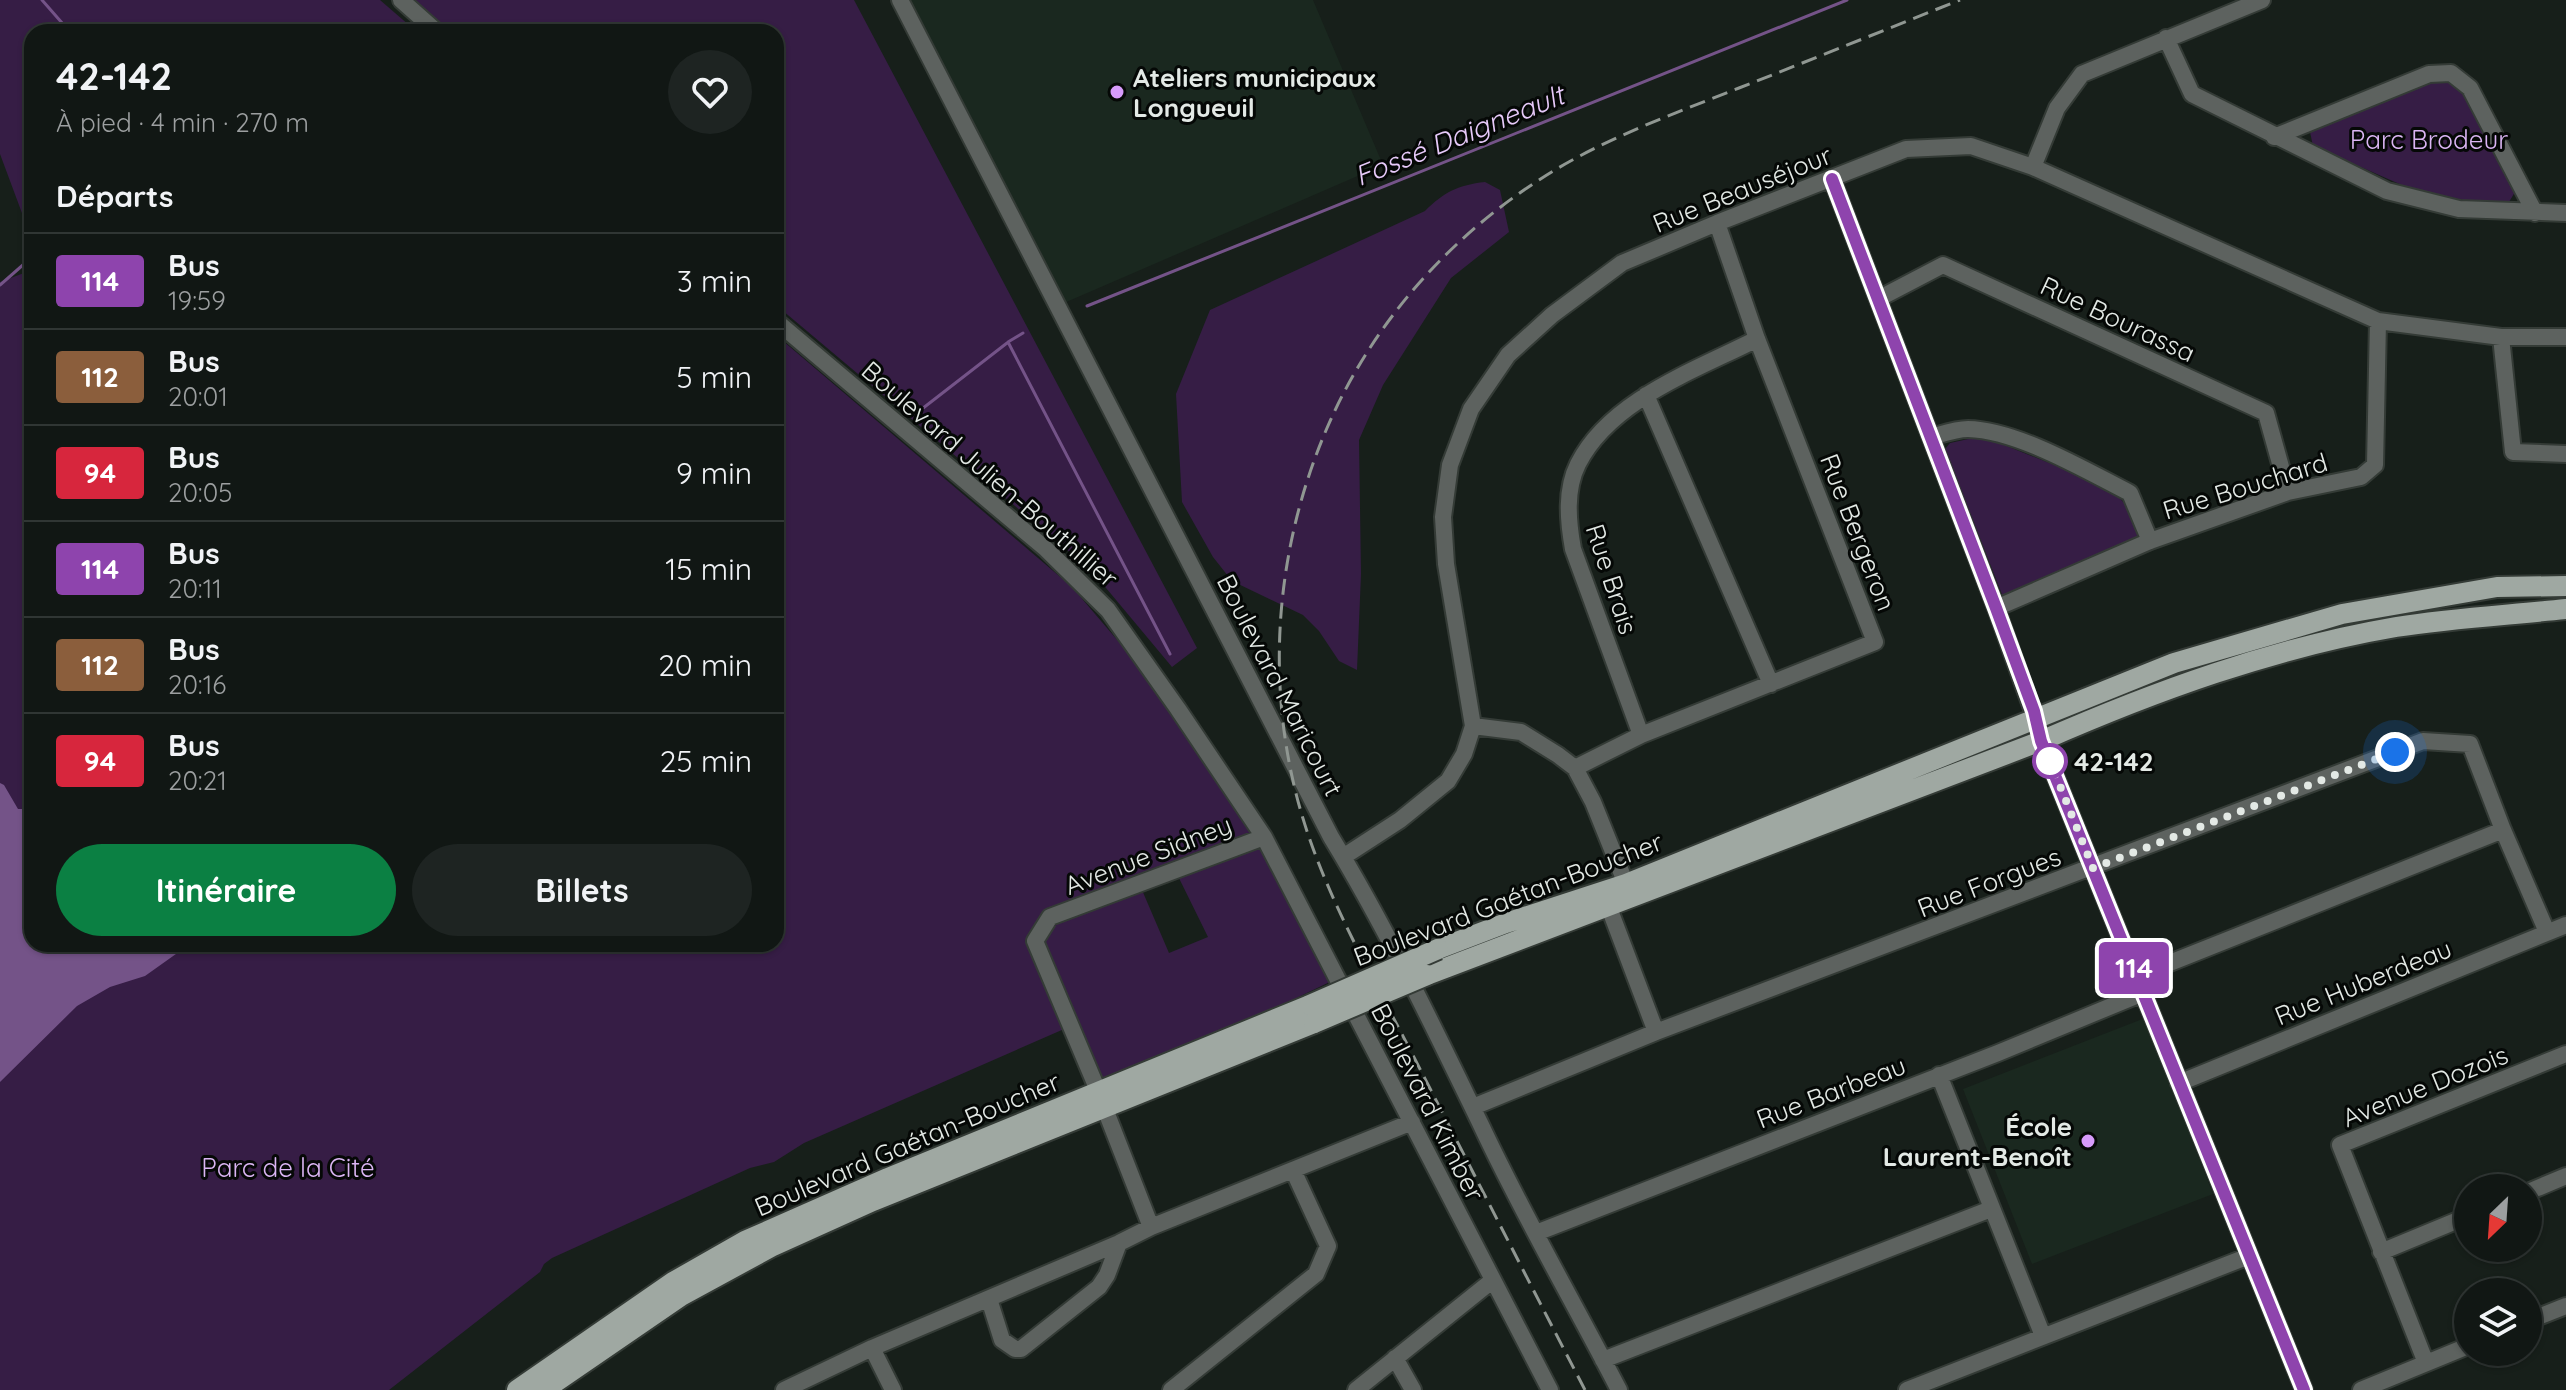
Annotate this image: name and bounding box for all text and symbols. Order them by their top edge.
button: heart [668,50,752,134]
text: 42-142 [56,52,172,100]
place label: Ateliers municipaux Longueuil [1133,61,1376,124]
water label: Fossé Daigneault [1349,76,1572,193]
marker: Ateliers municipaux Longueuil [1108,83,1126,101]
text: À pied · 4 min · 270 m [56,106,309,139]
park label: Parc Brodeur [2350,123,2508,156]
street label: Rue Beauséjour [1648,138,1836,240]
text: Départs [56,177,173,215]
text: Bus [168,246,220,284]
text: 3 min [677,262,752,300]
text: 114 [81,263,119,298]
street label: Rue Bourassa [2035,269,2201,369]
text: 19:59 [168,284,226,317]
text: Bus [168,342,220,380]
street label: Boulevard Julien-Bouthillier [855,354,1125,594]
text: 5 min [676,358,752,396]
text: 112 [81,359,119,394]
text: 20:01 [168,380,228,413]
text: Bus [168,438,220,476]
street label: Rue Bouchard [2159,445,2331,527]
street label: Rue Bergeron [1813,449,1903,615]
text: 9 min [676,454,752,492]
text: 94 [84,455,116,490]
text: 20:05 [168,476,232,509]
street label: Rue Brais [1579,520,1645,638]
text: Bus [168,534,220,572]
text: 15 min [665,550,752,588]
text: 114 [81,551,119,586]
street label: Boulevard Maricourt [1210,568,1350,802]
text: 20:11 [168,572,222,605]
text: Bus [168,630,220,668]
text: 20 min [658,646,752,684]
text: 112 [81,647,119,682]
text: 20:16 [168,668,226,701]
text: Bus [168,726,220,764]
your location [2375,732,2415,772]
text: 25 min [660,742,752,780]
text: 94 [84,743,116,778]
marker: 42-142 [2033,744,2067,778]
place label: 42-142 [2074,745,2154,778]
text: 20:21 [168,764,227,797]
street label: Avenue Sidney [1060,808,1236,902]
street label: Boulevard Gaétan-Boucher [1349,825,1667,973]
street label: Rue Forgues [1913,840,2065,924]
button: Itinéraire [56,844,396,936]
button: Billets [412,844,752,936]
street label: Rue Huberdeau [2270,931,2456,1033]
line badge: 114 [2088,942,2180,994]
text: 114 [2115,950,2153,985]
street label: Boulevard Kimber [1364,998,1492,1206]
street label: Avenue Dozois [2337,1038,2513,1134]
street label: Rue Barbeau [1752,1048,1910,1136]
street label: Boulevard Gaétan-Boucher [749,1065,1065,1223]
place label: École Laurent-Benoît [1883,1110,2072,1173]
marker: École Laurent-Benoît [2079,1132,2097,1150]
park label: Parc de la Cité [201,1151,375,1184]
north arrow [2454,1174,2542,1262]
map controls [2454,1174,2542,1366]
button: layers [2454,1278,2542,1366]

